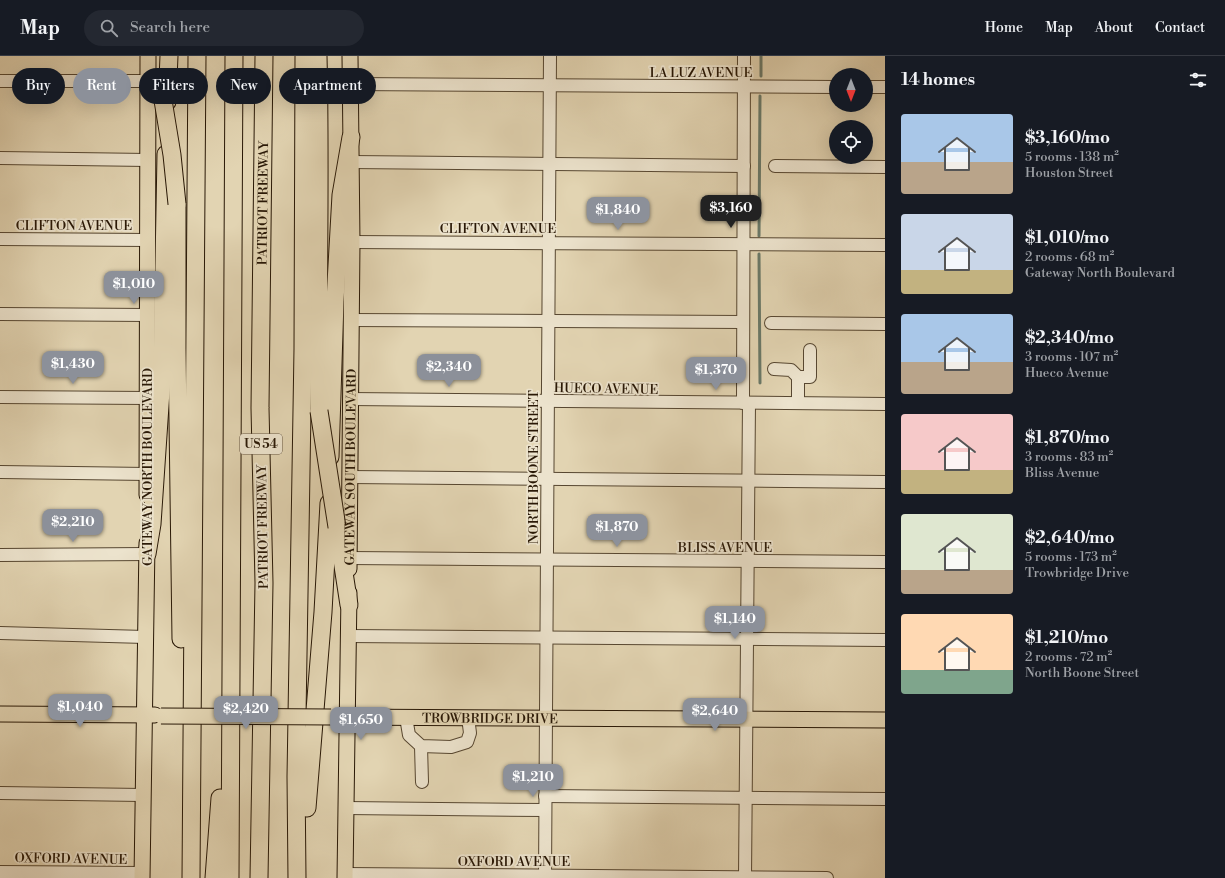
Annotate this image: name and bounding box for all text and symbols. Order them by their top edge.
search box [84,10,364,46]
text: Map [20,16,60,40]
icon: search [98,17,120,39]
text: Search here [130,18,210,37]
text: Home [985,19,1023,37]
text: Map [1045,19,1073,37]
text: About [1095,19,1133,37]
text: Contact [1155,19,1205,37]
street label: LA LUZ AVENUE [649,65,753,81]
chip: Buy [12,68,65,104]
chip: Rent [73,68,131,104]
chip: Filters [139,68,208,104]
chip: New [216,68,271,104]
chip: Apartment [279,68,376,104]
north arrow [829,68,873,112]
map controls [829,68,873,164]
text: 14 homes [901,69,975,91]
icon: filters [1187,69,1209,91]
button: locate [829,120,873,164]
text: $3,160/mo [1025,127,1110,149]
icon: home [933,130,981,178]
street label: PATRIOT FREEWAY [255,139,272,265]
text: 5 rooms · 138 m² [1025,149,1119,165]
text: Houston Street [1025,165,1113,181]
pin: $3,160 [698,195,764,229]
pin: $1,840 [585,197,651,231]
text: $3,160 [709,200,753,216]
text: $1,840 [596,202,640,218]
street label: CLIFTON AVENUE [16,218,132,234]
street label: CLIFTON AVENUE [440,221,556,237]
text: $1,010/mo [1025,227,1109,249]
icon: home [933,230,981,278]
text: 2 rooms · 68 m² [1025,249,1114,265]
text: Gateway North Boulevard [1025,265,1175,281]
pin: $1,010 [101,271,167,305]
text: $1,010 [113,276,155,292]
text: $2,340/mo [1025,327,1114,349]
icon: home [933,330,981,378]
text: 3 rooms · 107 m² [1025,349,1118,365]
pin: $1,430 [40,351,106,385]
pin: $2,340 [416,354,482,388]
text: $1,430 [51,356,95,372]
pin: $1,370 [683,357,749,391]
text: $2,340 [426,359,472,375]
text: $1,370 [695,362,737,378]
text: Hueco Avenue [1025,365,1109,381]
street label: GATEWAY NORTH BOULEVARD [140,368,156,566]
street label: GATEWAY SOUTH BOULEVARD [342,368,360,566]
street label: HUECO AVENUE [554,380,658,398]
street label: NORTH BOONE STREET [526,390,542,544]
text: $1,870/mo [1025,427,1110,449]
icon: home [933,430,981,478]
road number: US 54 [240,434,282,454]
text: 3 rooms · 83 m² [1025,449,1113,465]
street label: PATRIOT FREEWAY [254,463,272,589]
text: Bliss Avenue [1025,465,1099,481]
pin: $2,210 [40,509,106,543]
text: $2,210 [51,514,95,530]
pin: $1,870 [584,514,650,548]
text: $1,870 [596,519,638,535]
text: $2,640/mo [1025,527,1114,549]
icon: home [933,530,981,578]
street label: BLISS AVENUE [677,540,772,556]
text: 5 rooms · 173 m² [1025,549,1117,565]
text: Trowbridge Drive [1025,565,1129,581]
pin: $1,140 [702,606,768,640]
text: $1,140 [714,611,756,627]
text: $1,210/mo [1025,627,1108,649]
icon: home [933,630,981,678]
text: 2 rooms · 72 m² [1025,649,1112,665]
text: North Boone Street [1025,665,1139,681]
pin: $1,040 [47,694,113,728]
pin: $2,420 [213,696,279,730]
pin: $2,640 [682,698,748,732]
text: $1,040 [57,699,103,715]
text: $2,420 [223,701,269,717]
text: $2,640 [692,703,738,719]
pin: $1,650 [328,707,394,741]
street label: TROWBRIDGE DRIVE [422,710,558,727]
text: $1,650 [339,712,383,728]
pin: $1,210 [500,764,566,798]
text: $1,210 [512,769,554,785]
street label: OXFORD AVENUE [14,850,127,868]
street label: OXFORD AVENUE [458,854,570,870]

